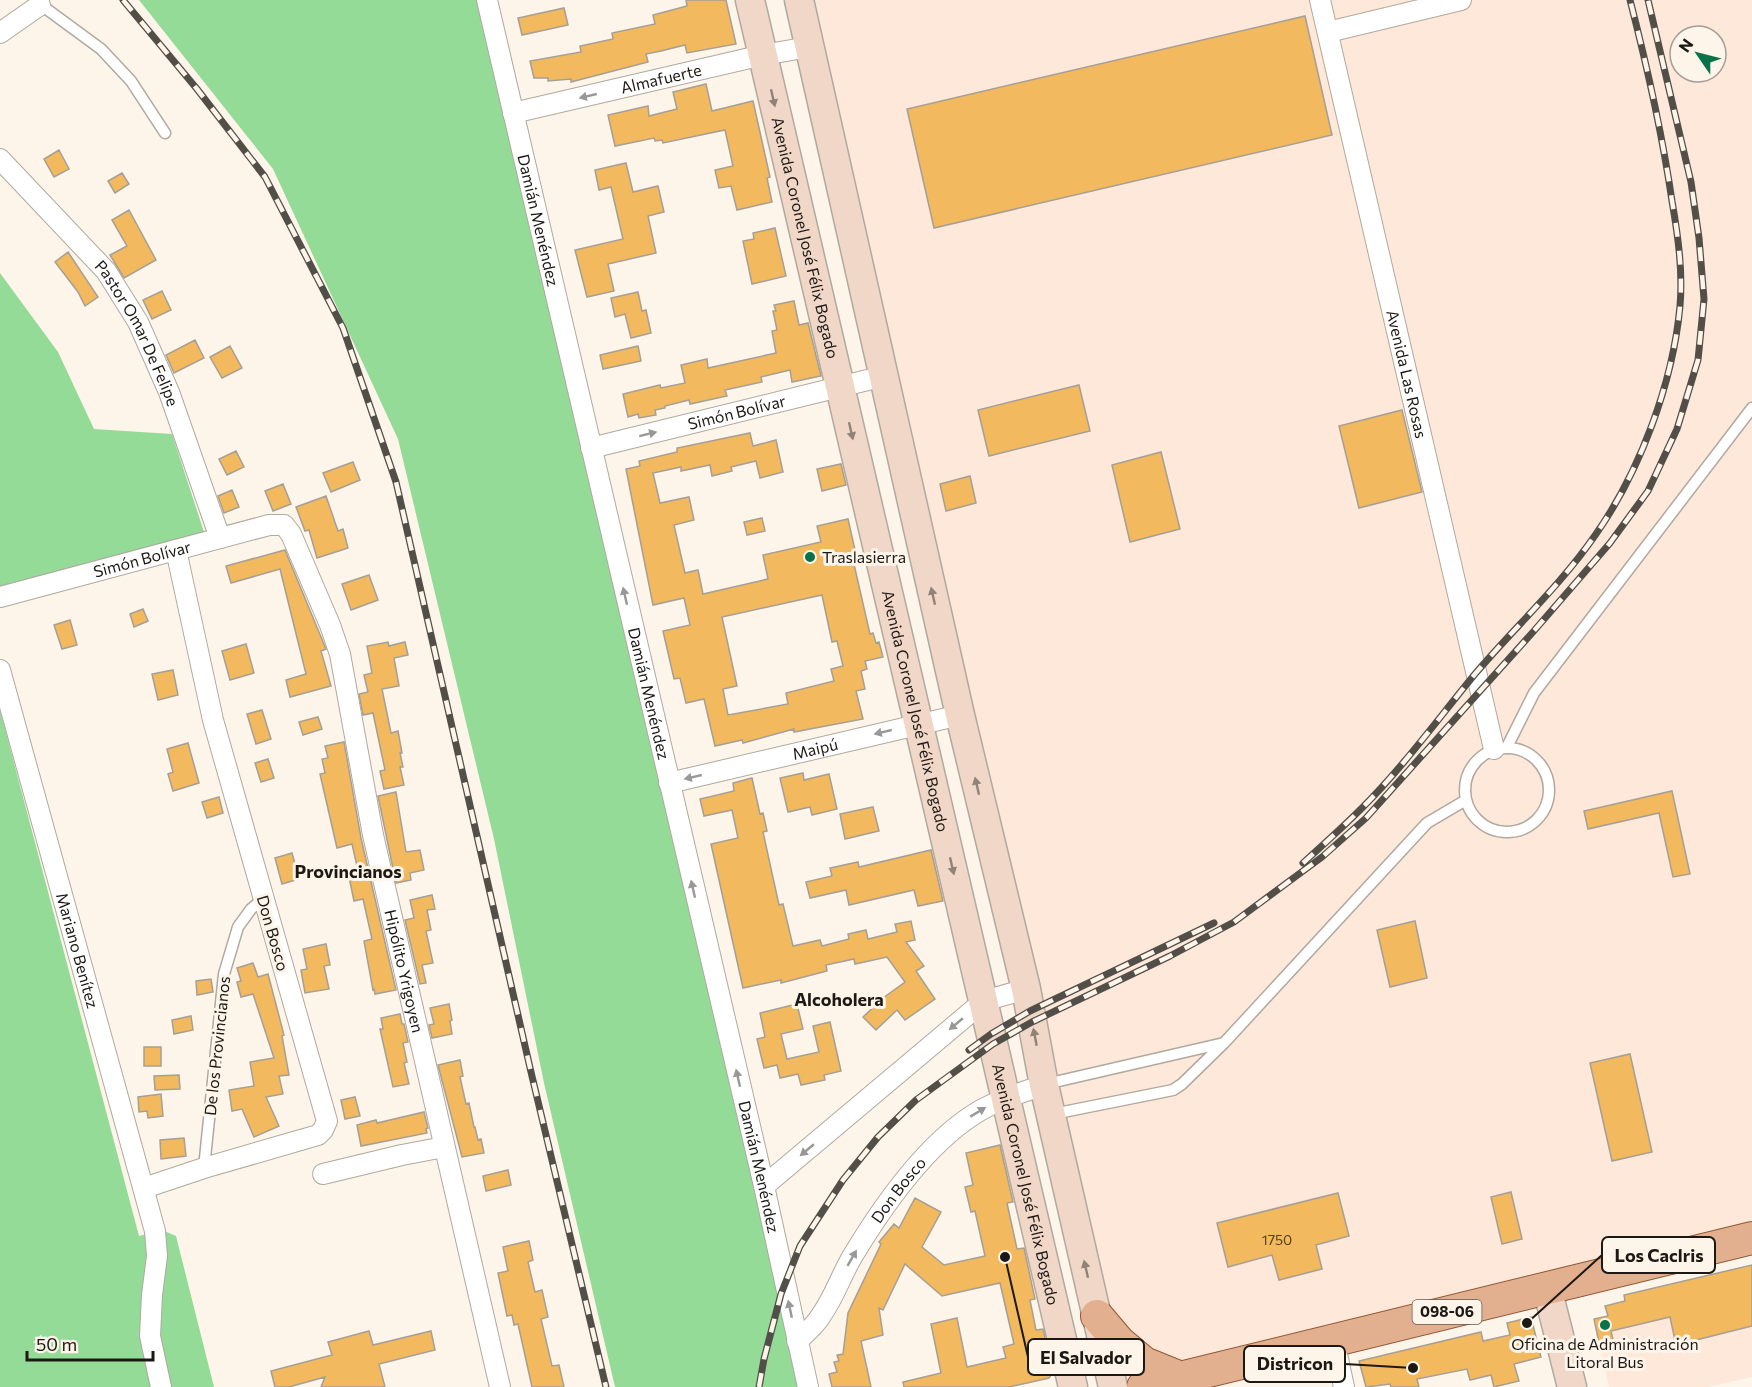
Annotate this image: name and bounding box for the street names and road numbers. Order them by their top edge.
street label: Almafuerte [619,60,703,97]
street label: Avenida Coronel José Félix Bogado [769,115,843,360]
street label: Damián Menéndez [514,152,564,288]
street label: Pastor Omar De Felipe [91,256,183,409]
street label: Avenida Las Rosas [1383,308,1431,440]
street label: Simón Bolívar [686,390,788,433]
street label: Simón Bolívar [91,536,193,581]
street label: Avenida Coronel José Félix Bogado [879,588,953,834]
street label: Damián Menéndez [625,625,674,761]
street label: Maipú [790,734,840,763]
street label: Mariano Benítez [53,890,103,1010]
street label: Don Bosco [254,893,293,973]
street label: Hipólito Yrigoyen [381,907,428,1034]
street label: De los Provincianos [200,975,233,1117]
street label: Avenida Coronel José Félix Bogado [989,1062,1064,1307]
street label: Damián Menéndez [735,1099,784,1234]
street label: Don Bosco [867,1153,929,1226]
road number: 098-06 [1412,1300,1482,1324]

